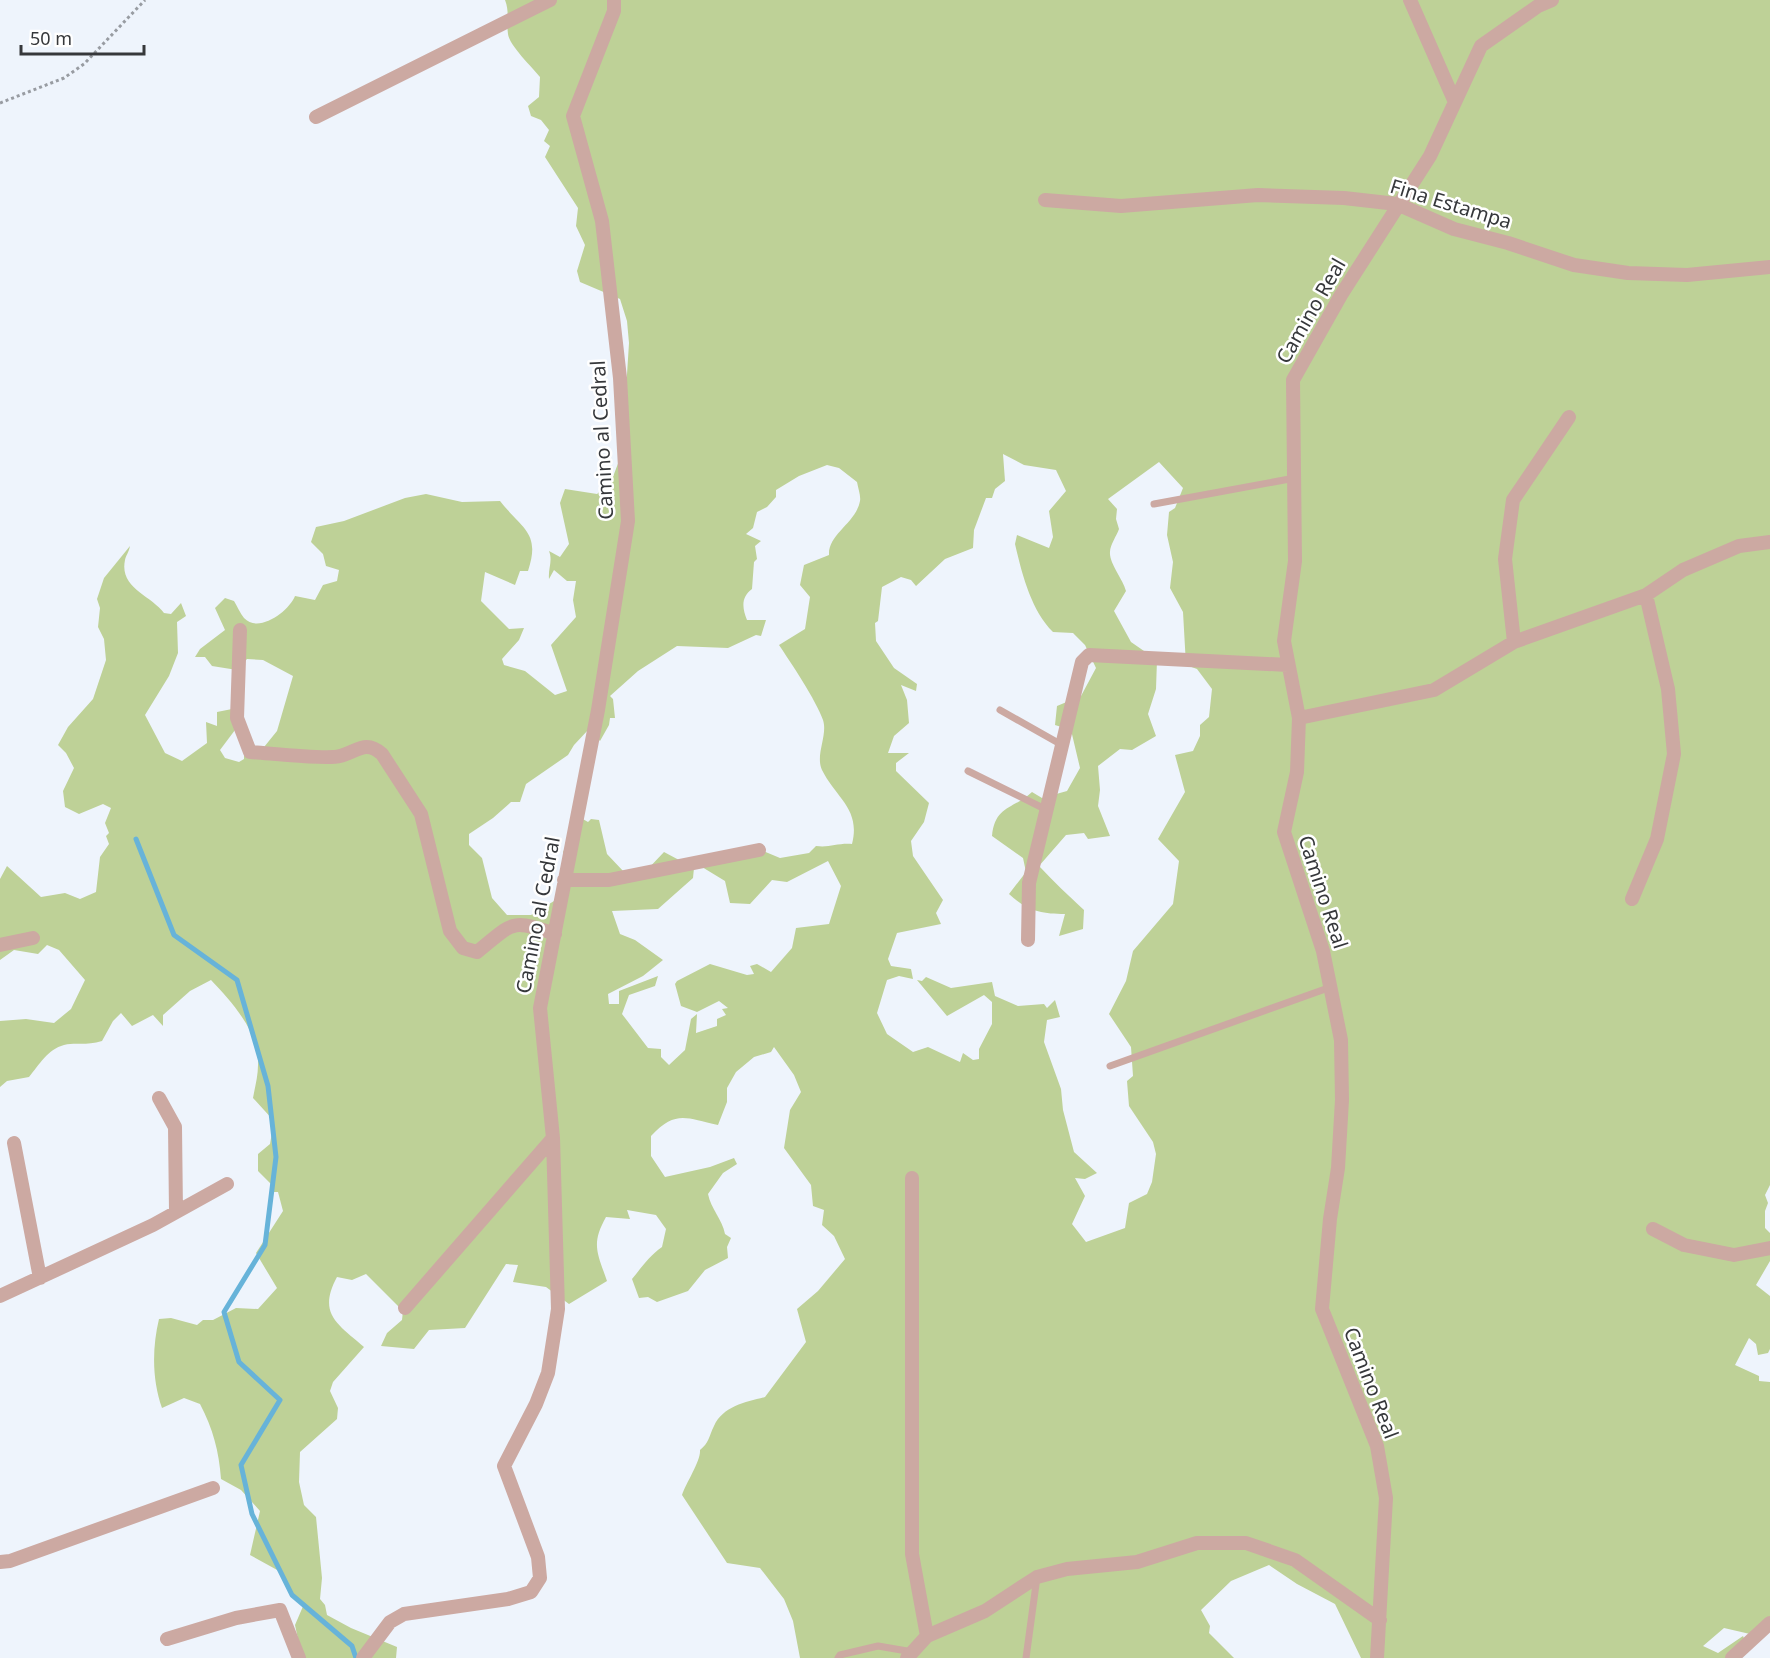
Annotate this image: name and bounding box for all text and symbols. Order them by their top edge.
scale bar [21,18,144,56]
text: 50 m [30,26,72,50]
street label: Fina Estampa [1387,172,1515,235]
street label: Camino Real [1270,253,1352,368]
street label: Camino al Cedral [584,360,619,520]
street label: Camino Real [1292,832,1354,952]
street label: Camino al Cedral [509,834,566,996]
street label: Camino Real [1338,1323,1405,1442]

